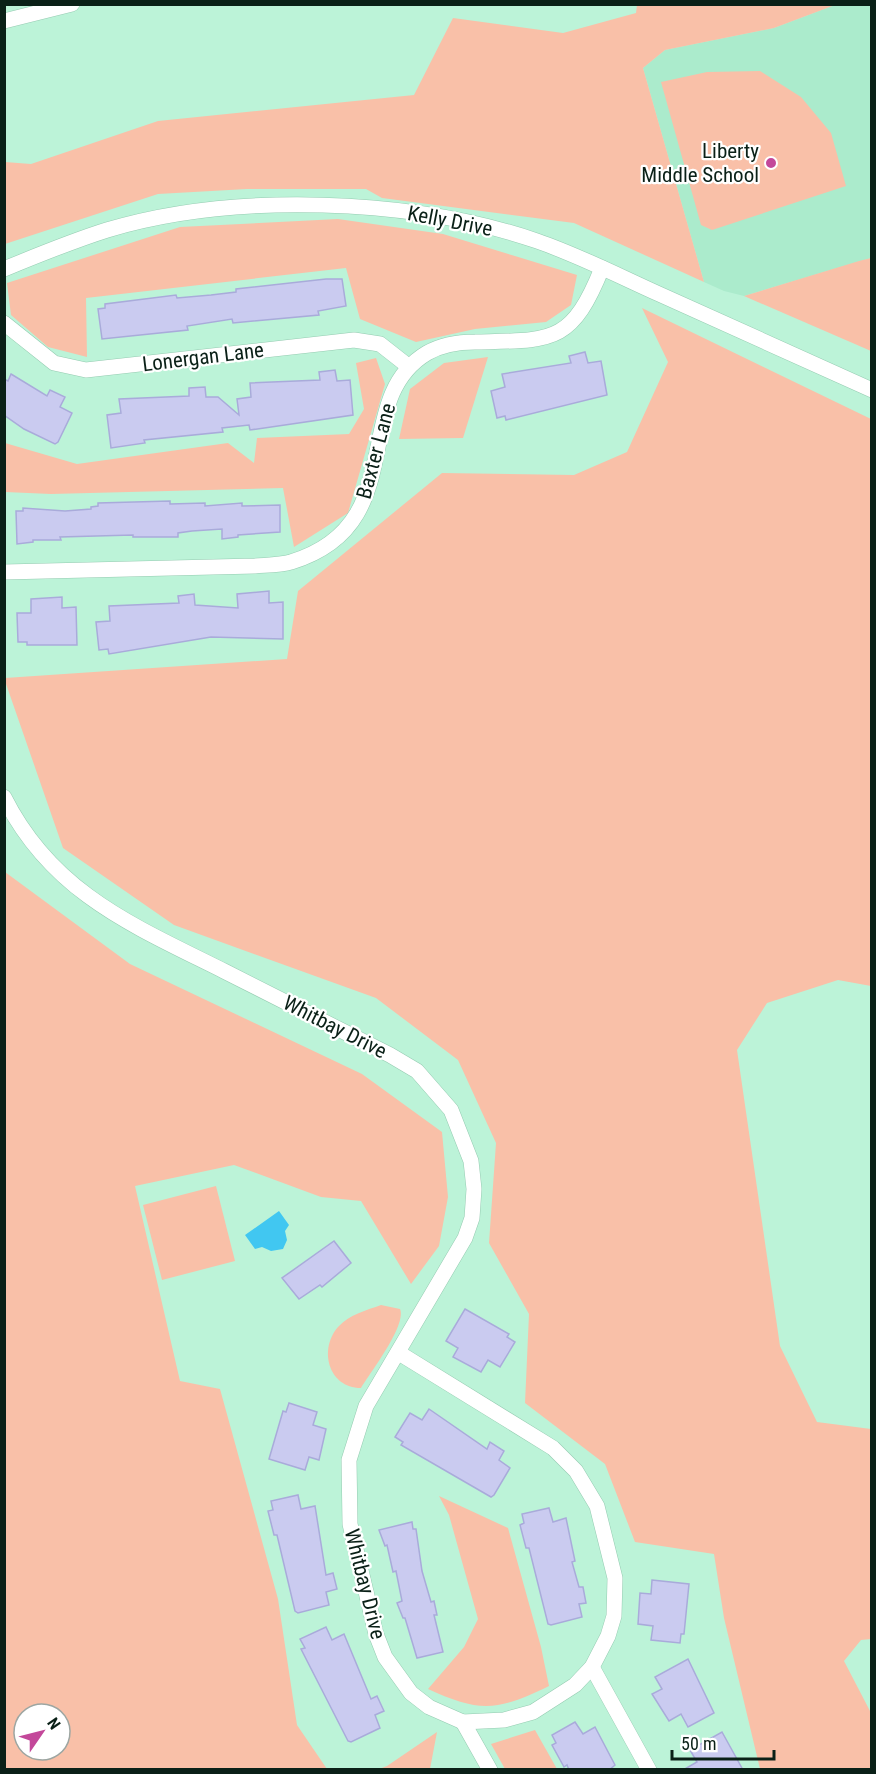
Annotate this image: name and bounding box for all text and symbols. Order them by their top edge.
place label: Liberty Middle School [641,139,759,187]
marker: Liberty Middle School [764,156,778,170]
street label: Kelly Drive [405,201,495,241]
street label: Lonergan Lane [141,338,265,376]
street label: Baxter Lane [352,400,400,501]
street label: Whitbay Drive [279,991,391,1063]
street label: Whitbay Drive [340,1526,390,1642]
north arrow [12,1702,72,1762]
text: N [43,1714,64,1733]
scale bar [672,1723,774,1761]
text: 50 m [681,1733,716,1754]

